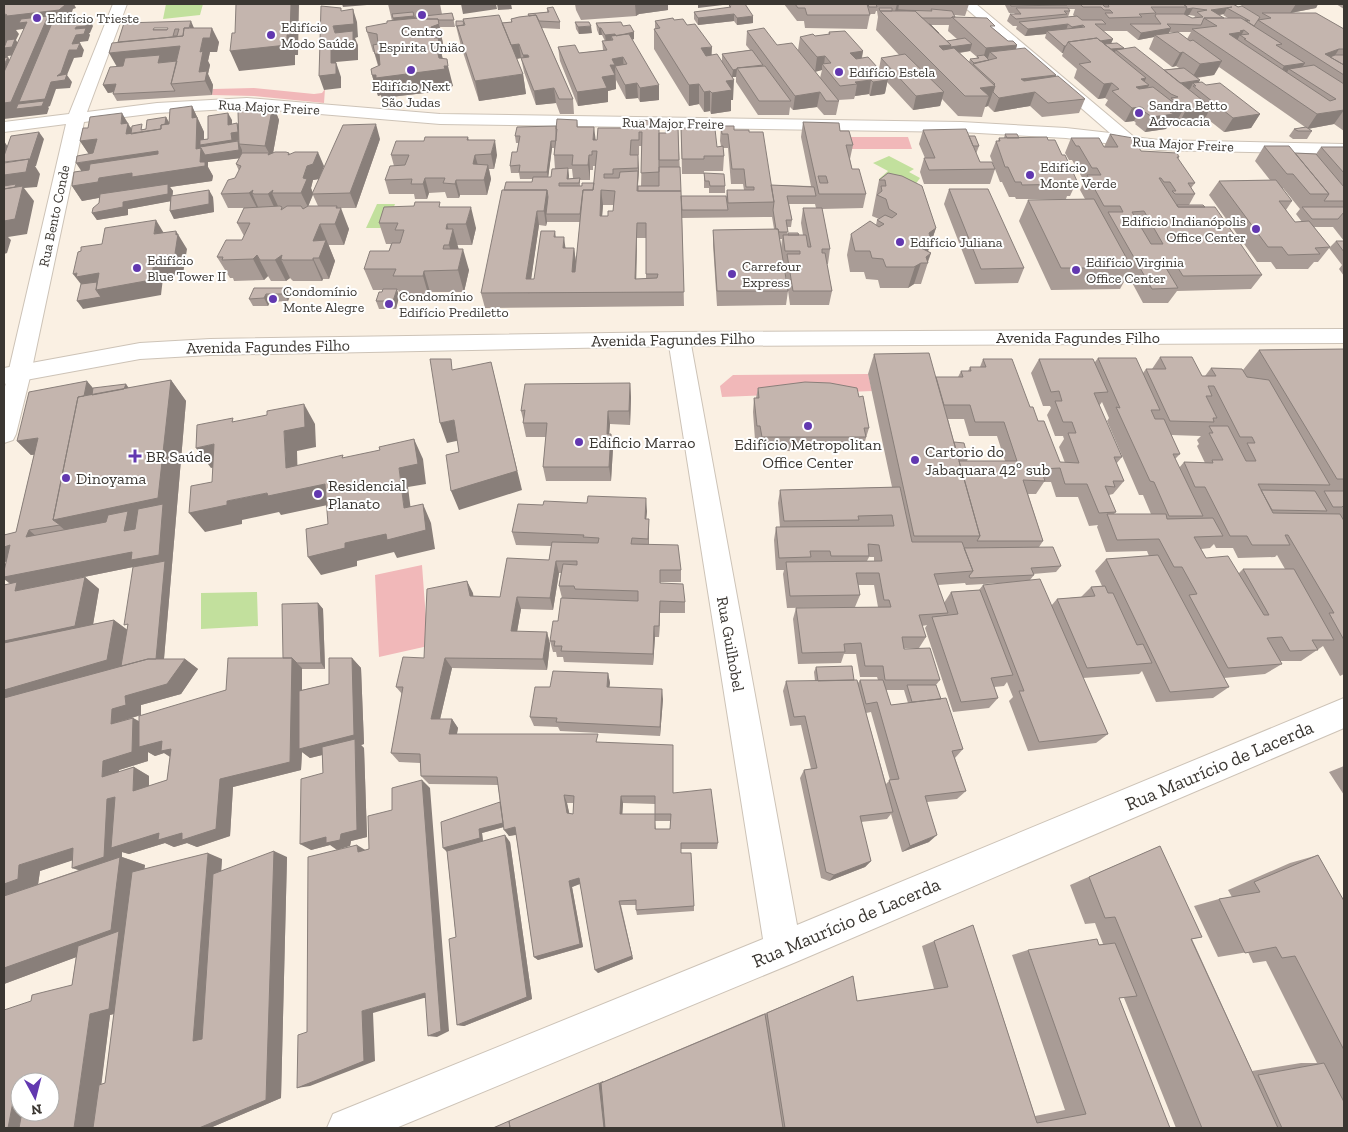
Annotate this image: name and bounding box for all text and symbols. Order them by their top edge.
marker: Centro Espirita União [416,9,428,21]
place label: Edifício Trieste [47,10,140,27]
marker: Edifício Trieste [31,12,43,24]
place label: Edifício Modo Saúde [281,19,355,52]
place label: Centro Espirita União [379,23,465,56]
marker: Edifício Modo Saúde [265,29,277,41]
marker: Edifício Next São Judas [405,64,417,76]
place label: Edifício Estela [849,64,936,81]
marker: Edifício Estela [833,66,845,78]
place label: Edifício Next São Judas [372,78,451,111]
street label: Rua Major Freire [218,96,321,119]
place label: Sandra Betto Advocacia [1149,97,1227,130]
marker: Sandra Betto Advocacia [1133,107,1145,119]
street label: Rua Major Freire [622,114,724,133]
street label: Rua Major Freire [1132,133,1235,156]
place label: Edifício Monte Verde [1040,159,1117,192]
street label: Rua Bento Conde [35,163,74,269]
marker: Edifício Monte Verde [1024,169,1036,181]
place label: Edifício Indianópolis Office Center [1122,213,1246,246]
marker: Edifício Indianópolis Office Center [1250,223,1262,235]
place label: Edifício Juliana [910,234,1003,251]
marker: Edifício Juliana [894,236,906,248]
place label: Edifício Blue Tower II [147,252,226,285]
place label: Edifício Virginia Office Center [1086,254,1184,287]
place label: Carrefour Express [742,258,802,291]
marker: Edifício Blue Tower II [131,262,143,274]
marker: Edifício Virginia Office Center [1070,264,1082,276]
marker: Carrefour Express [726,268,738,280]
place label: Condomínio Monte Alegre [283,283,365,316]
place label: Condomínio Edifício Prediletto [399,288,509,321]
marker: Condomínio Monte Alegre [267,293,279,305]
marker: Condomínio Edifício Prediletto [383,298,395,310]
street label: Avenida Fagundes Filho [996,328,1160,347]
street label: Avenida Fagundes Filho [591,329,755,350]
street label: Avenida Fagundes Filho [186,336,350,357]
marker: Edifício Metropolitan Office Center [802,420,814,432]
place label: Edificio Marrao [589,433,696,452]
place label: Edifício Metropolitan Office Center [734,435,883,472]
marker: Edificio Marrao [573,436,585,448]
place label: Cartorio do Jabaquara 42º sub [925,442,1050,479]
place label: BR Saúde [146,447,211,466]
marker: BR Saúde [128,449,142,463]
marker: Cartorio do Jabaquara 42º sub [909,454,921,466]
place label: Dinoyama [76,469,147,488]
marker: Dinoyama [60,472,72,484]
place label: Residencial Planato [328,476,406,513]
marker: Residencial Planato [312,488,324,500]
street label: Rua Guilhobel [713,595,748,693]
street label: Rua Maurício de Lacerda [1122,715,1317,816]
street label: Rua Maurício de Lacerda [749,872,944,973]
north arrow [10,1072,60,1122]
text: N [30,1100,43,1119]

